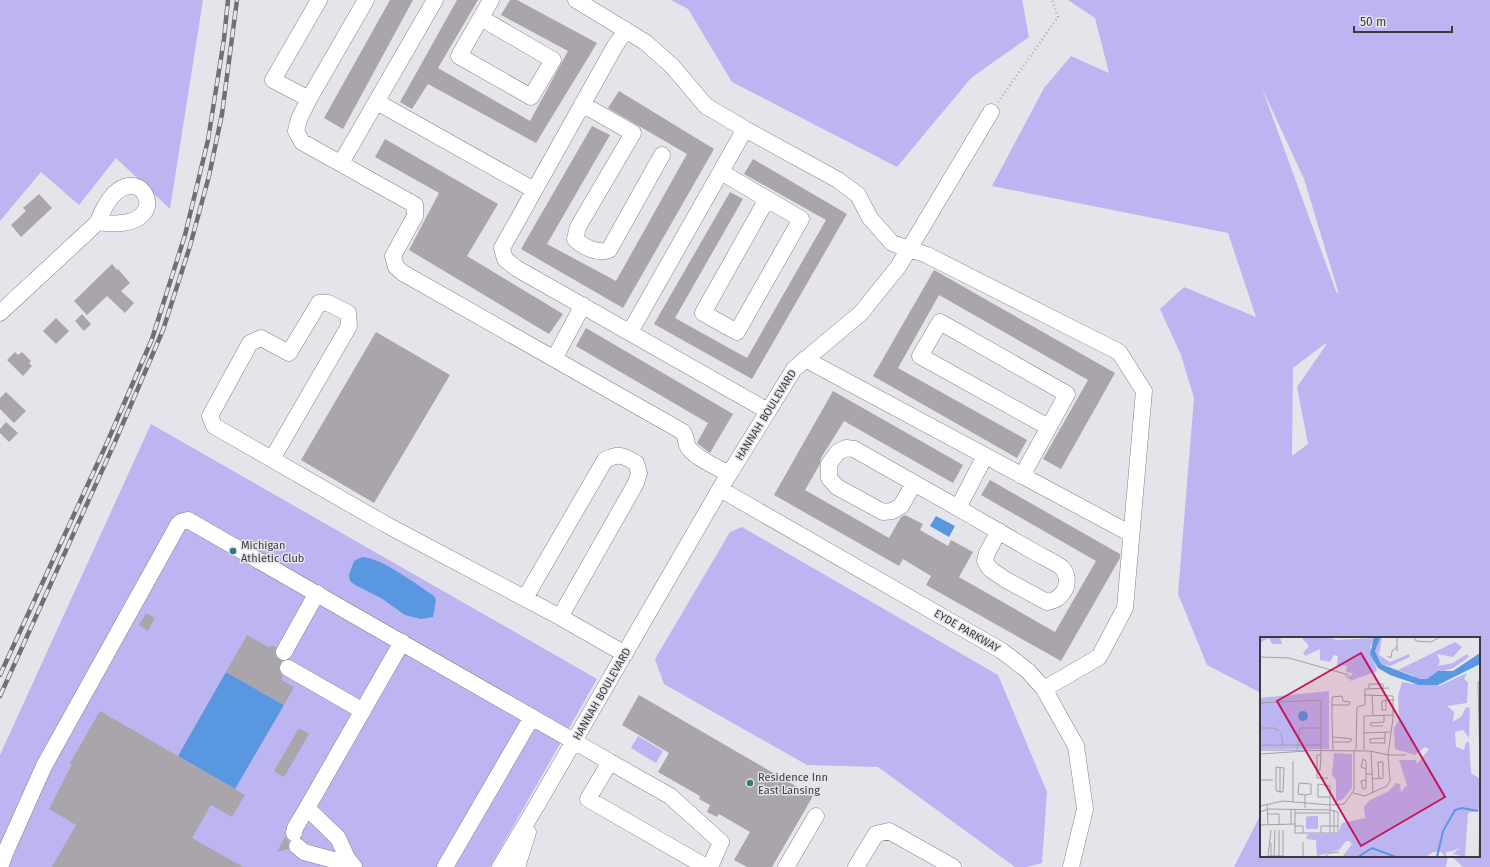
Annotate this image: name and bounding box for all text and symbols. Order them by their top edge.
scale bar [1354,8,1452,34]
text: 50 m [1360,15,1386,29]
street label: HANNAH BOULEVARD [733,367,799,463]
place label: Michigan Athletic Club [241,539,304,565]
marker: Michigan Athletic Club [228,546,238,556]
street label: EYDE PARKWAY [932,607,1002,655]
inset map [1260,637,1480,857]
street label: HANNAH BOULEVARD [570,646,634,742]
place label: Residence Inn East Lansing [758,771,828,797]
marker: Residence Inn East Lansing [745,778,755,788]

